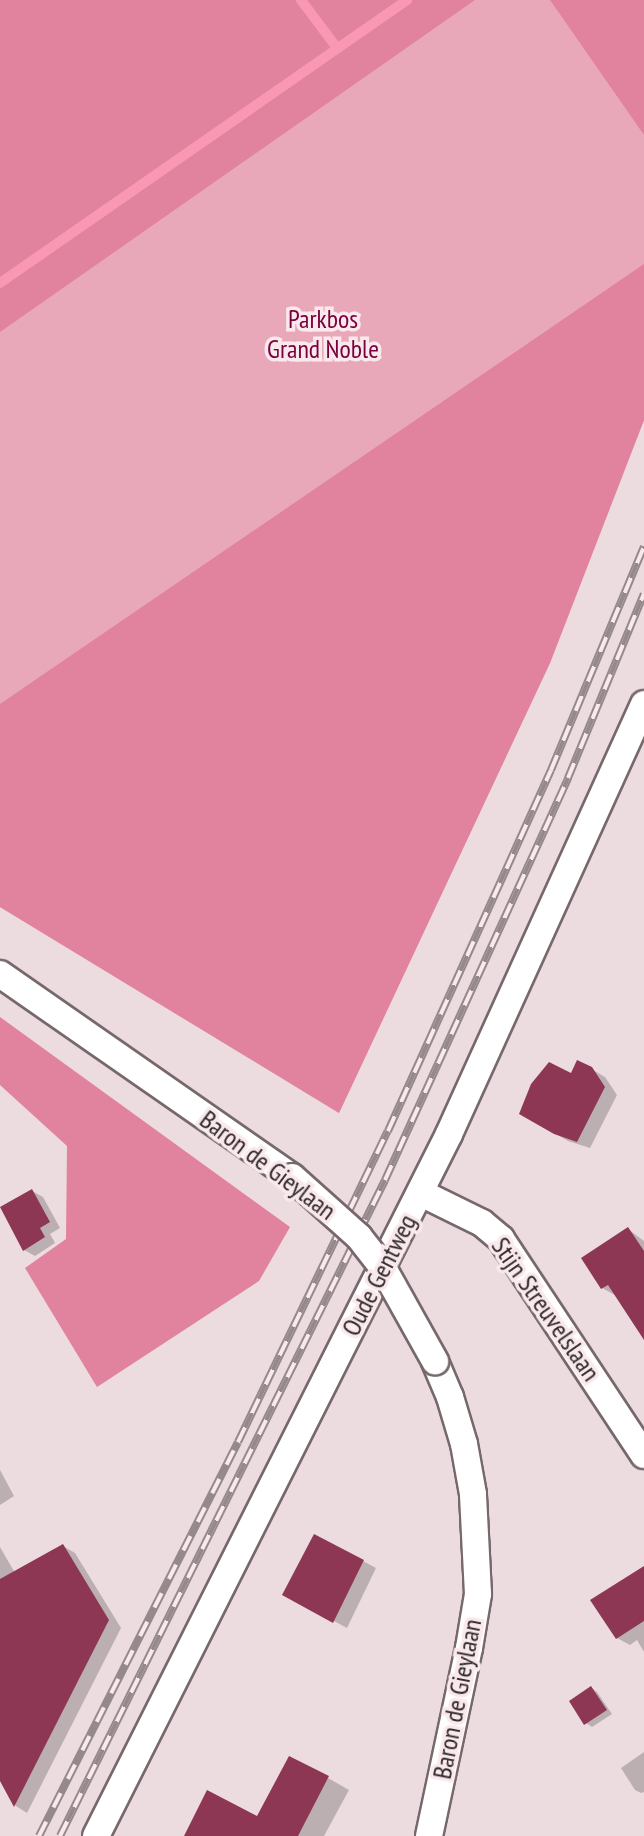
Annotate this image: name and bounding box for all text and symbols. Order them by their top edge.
park label: Parkbos Grand Noble [267,303,379,364]
street label: Baron de Gieylaan [194,1104,342,1226]
street label: Oude Gentweg [335,1209,423,1341]
street label: Stijn Streuvelslaan [485,1231,607,1387]
street label: Baron de Gieylaan [426,1616,488,1782]

